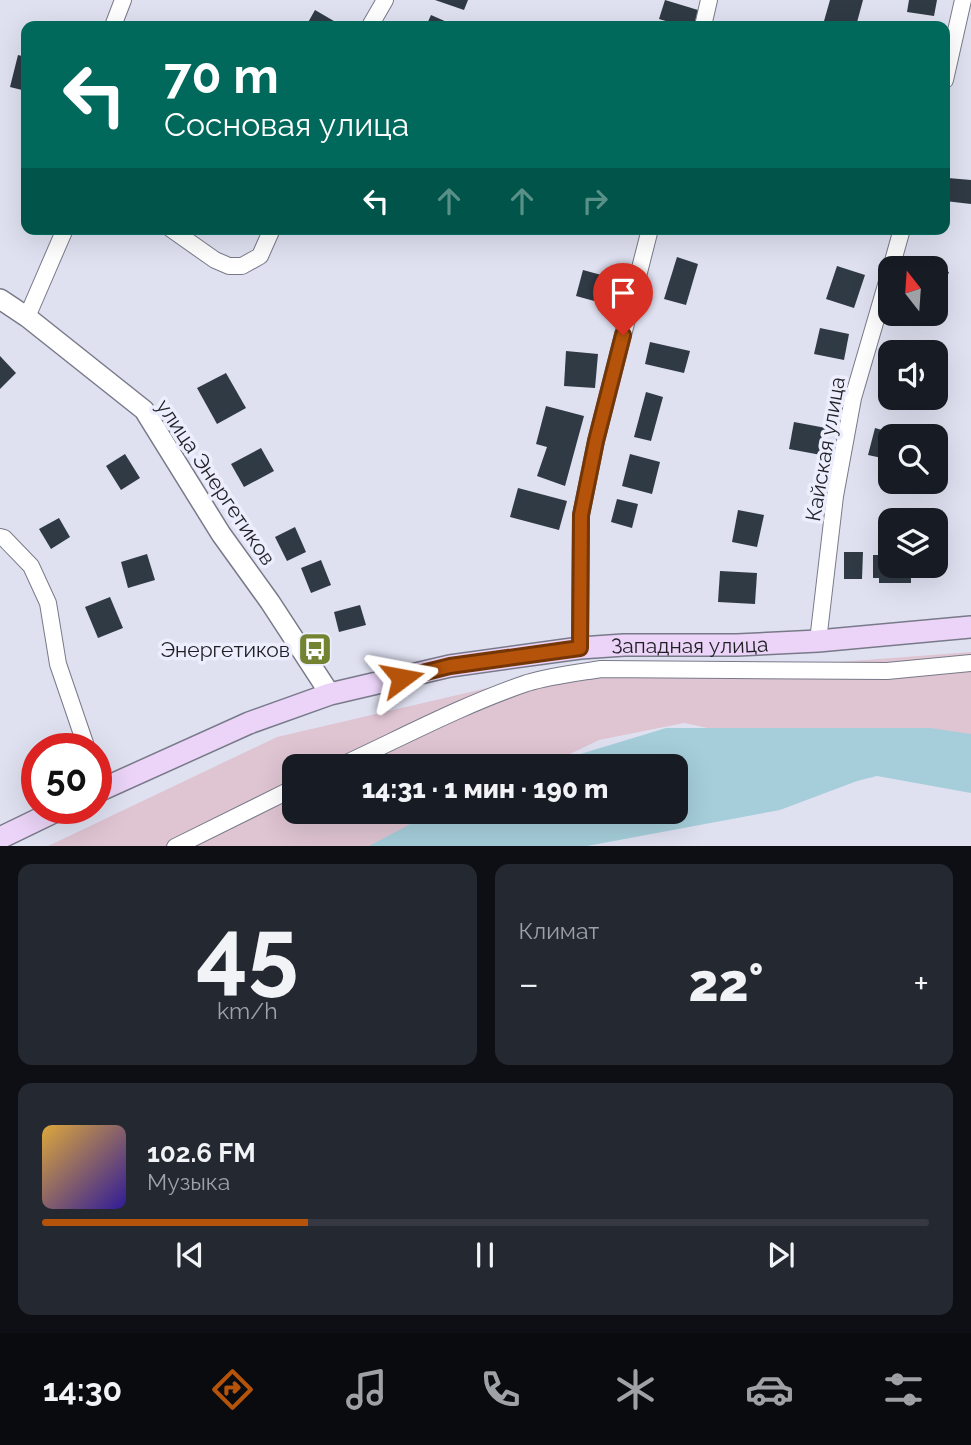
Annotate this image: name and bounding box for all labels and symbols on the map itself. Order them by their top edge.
north arrow [878,256,948,326]
pin [593,263,653,335]
street label: Кайская улица [800,375,850,523]
street label: улица Энергетиков [151,394,281,570]
bus stop icon: Энергетиков [296,630,334,668]
street label: Западная улица [610,631,769,658]
place label: Энергетиков [160,637,290,662]
position arrow [365,641,439,715]
speed limit sign: 50 [21,733,112,824]

